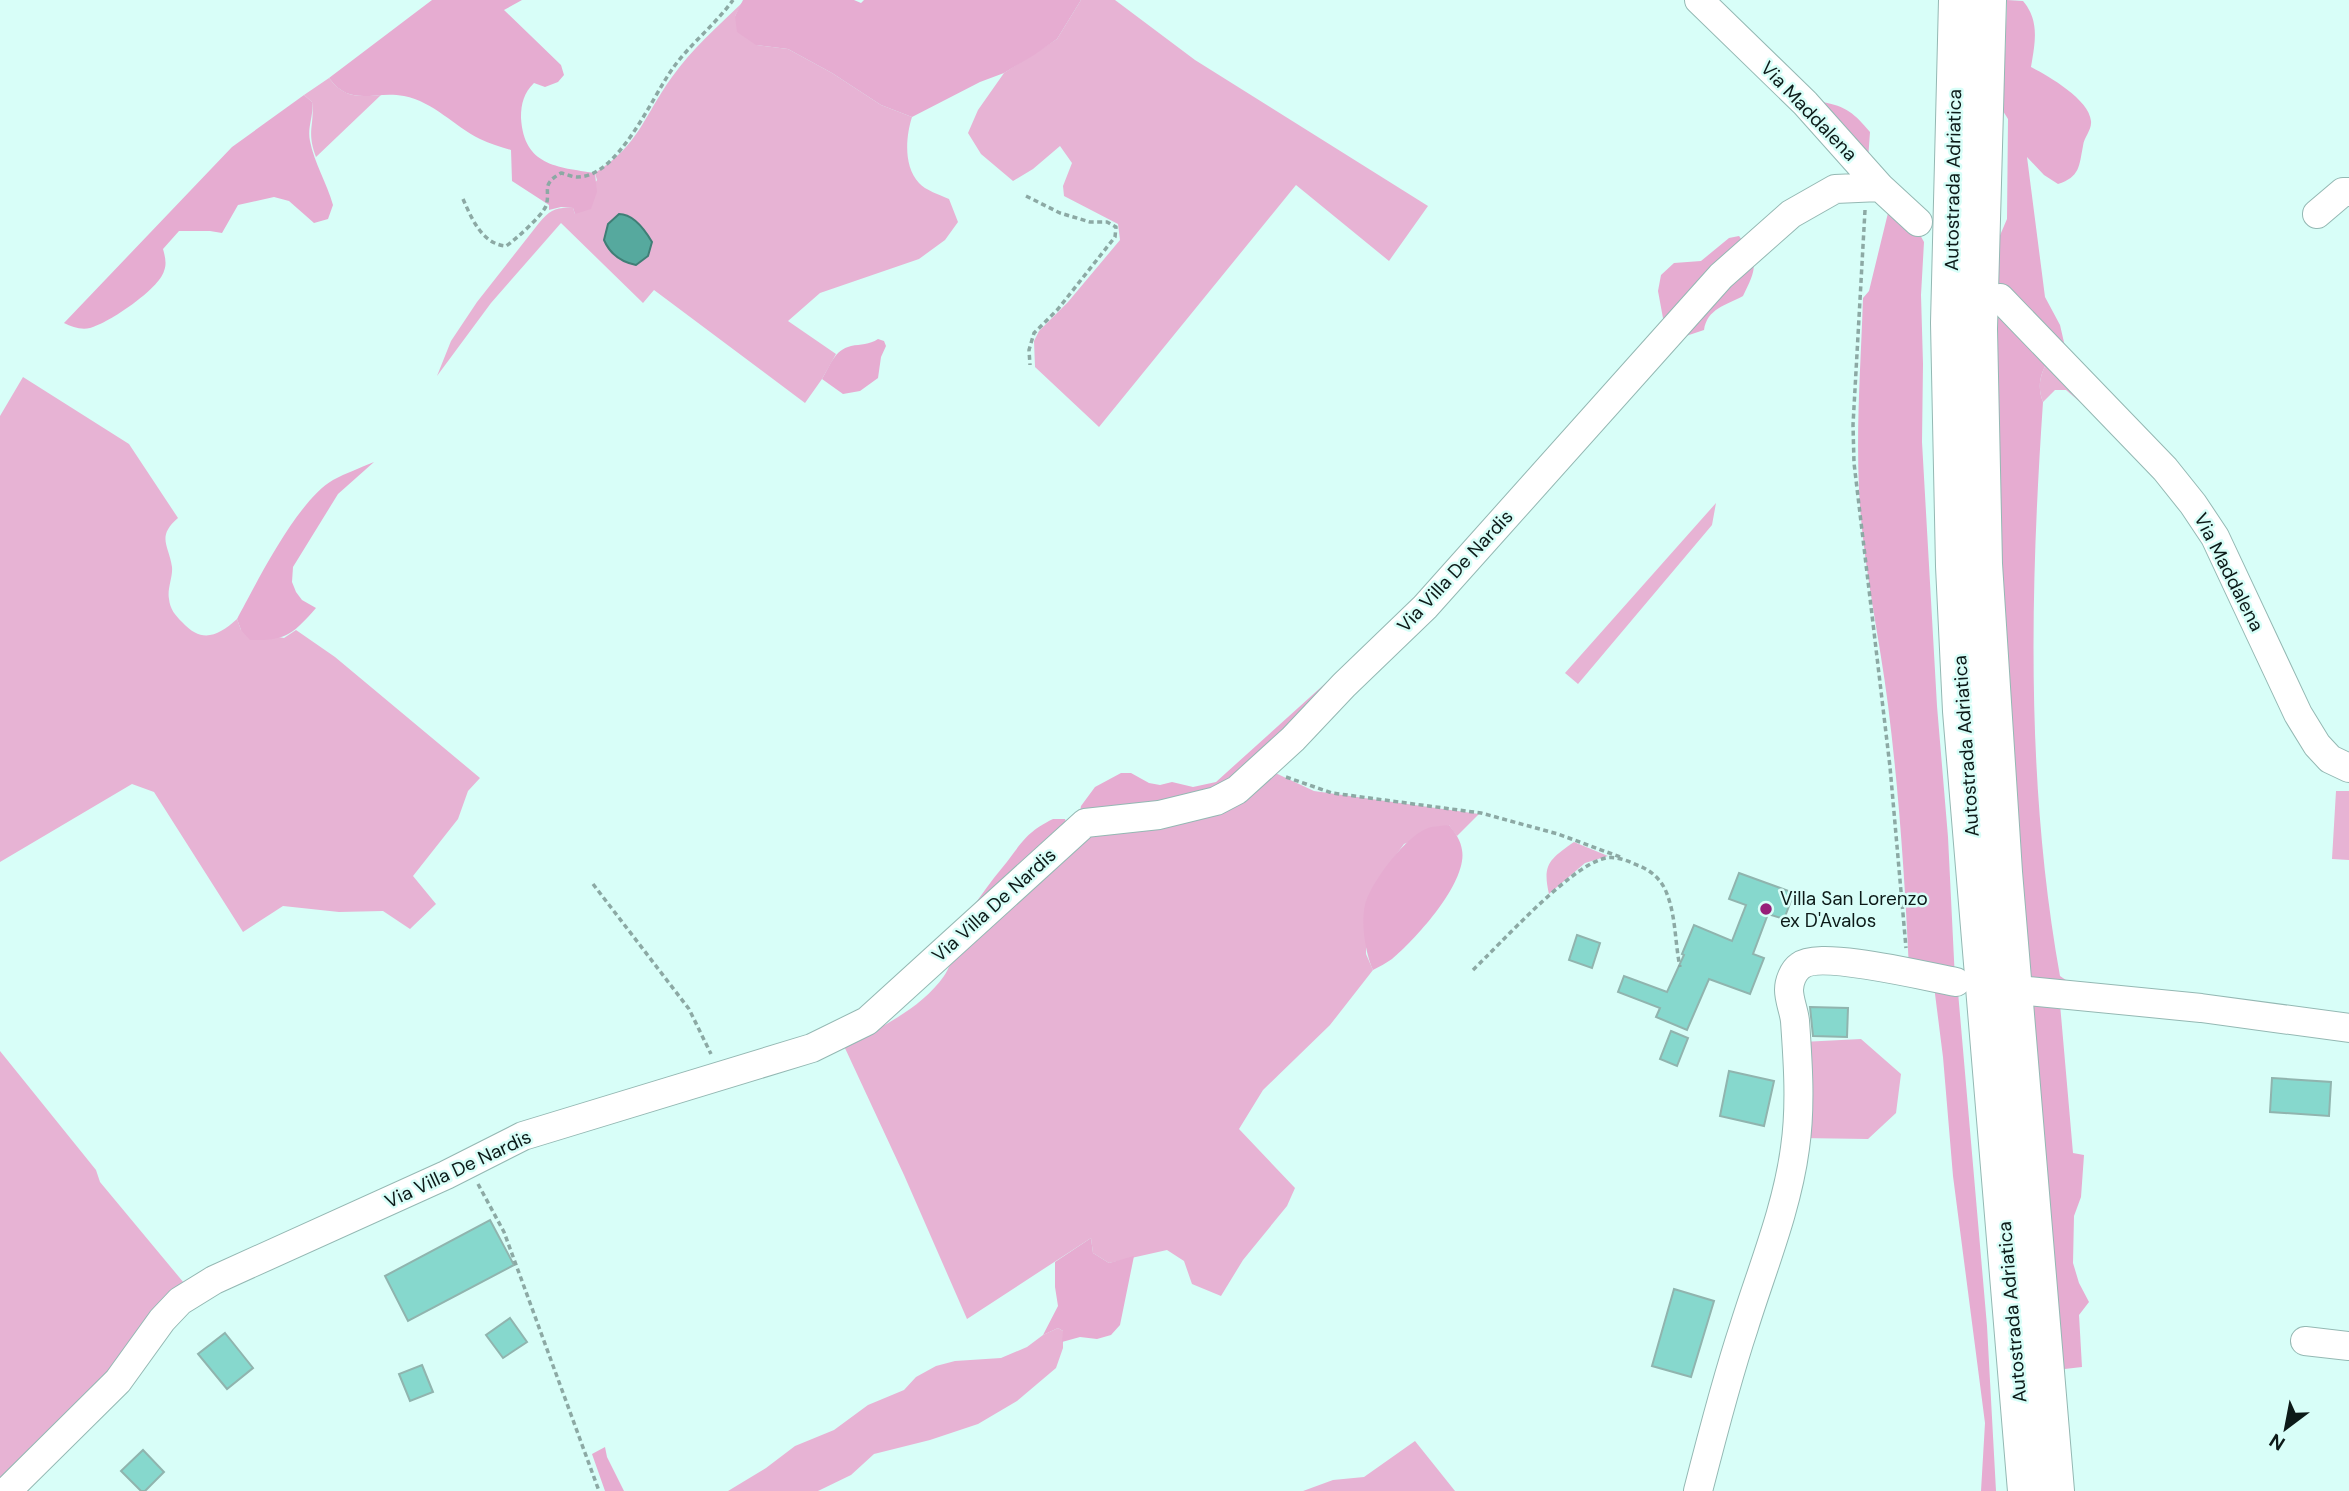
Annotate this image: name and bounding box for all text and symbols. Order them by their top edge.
street label: Via Maddalena [1755,56,1863,166]
street label: Autostrada Adriatica [1939,89,1967,271]
street label: Via Villa De Nardis [1392,504,1518,638]
street label: Via Maddalena [2188,509,2270,635]
street label: Autostrada Adriatica [1947,654,1985,838]
street label: Via Villa De Nardis [927,843,1061,967]
place label: Villa San Lorenzo ex D'Avalos [1780,886,1928,933]
marker: Villa San Lorenzo ex D'Avalos [1758,901,1774,917]
street label: Via Villa De Nardis [381,1124,535,1214]
street label: Autostrada Adriatica [1992,1220,2032,1404]
north arrow [2251,1393,2321,1463]
text: N [2265,1428,2290,1456]

